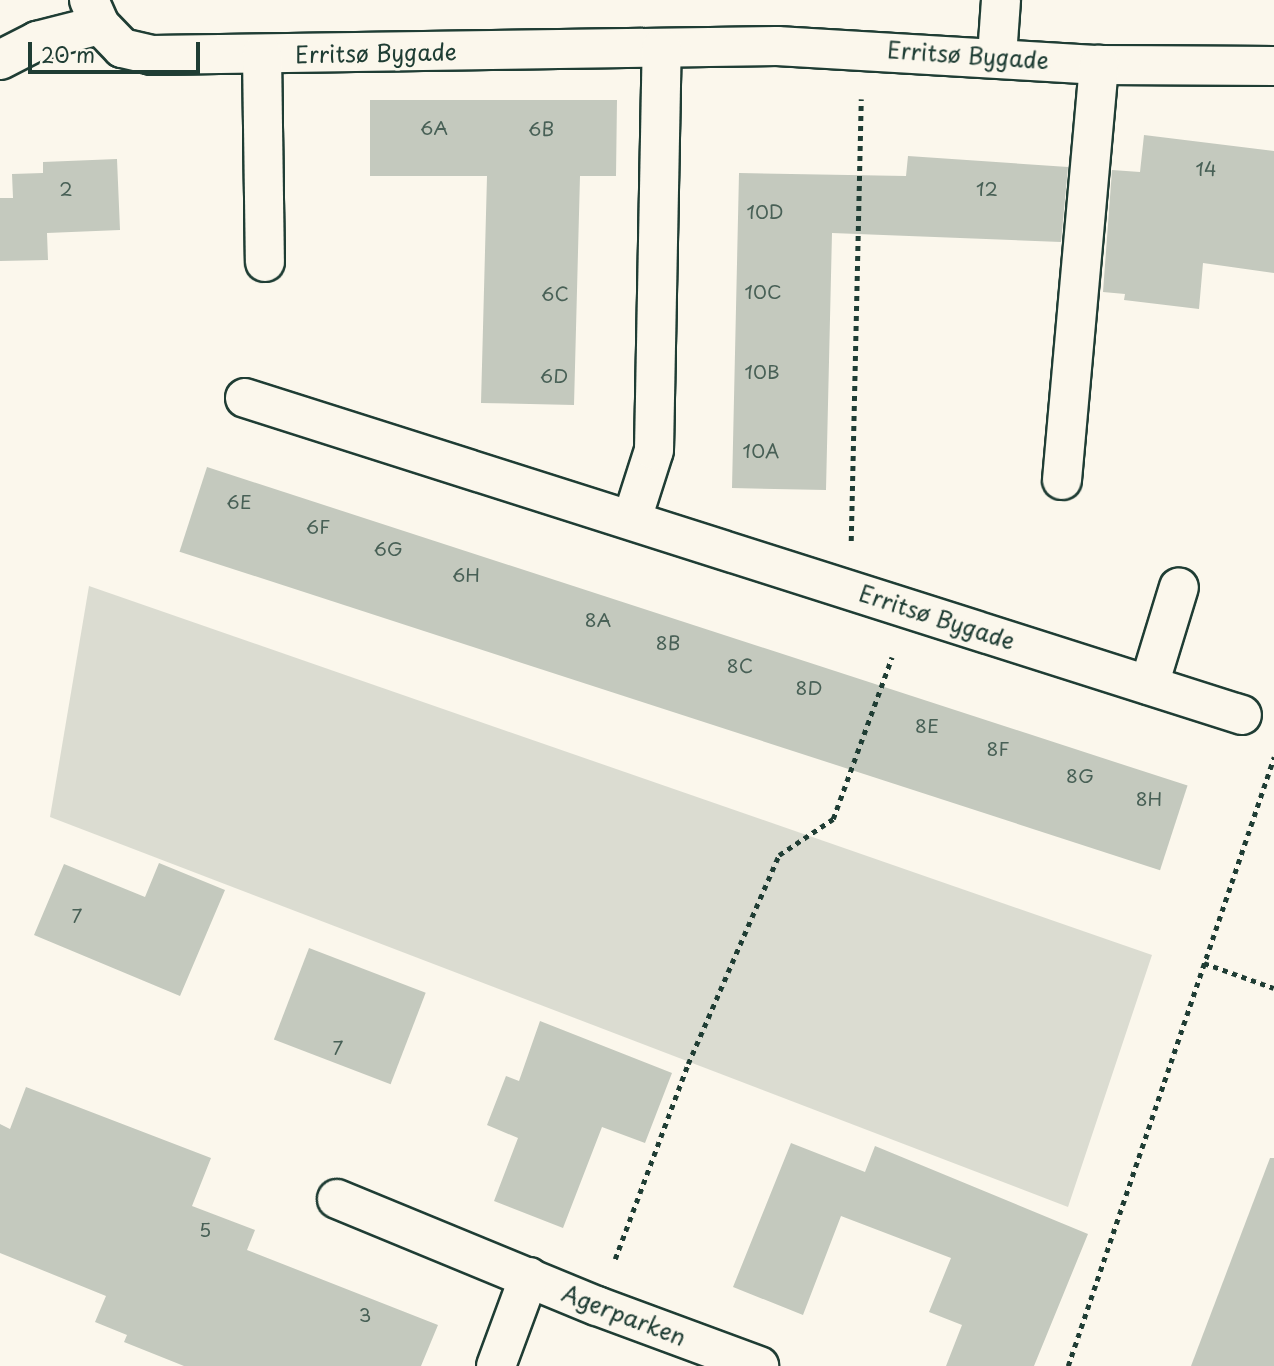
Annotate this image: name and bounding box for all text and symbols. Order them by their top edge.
scale bar [32,28,203,72]
street label: Erritsø Bygade [886,36,1050,74]
text: 20 m [41,38,95,70]
street label: Erritsø Bygade [295,38,457,68]
house number: 6A [420,117,448,139]
house number: 6B [528,118,554,140]
house number: 14 [1195,158,1217,180]
house number: 2 [59,178,73,200]
house number: 12 [976,178,998,200]
house number: 10D [746,201,784,223]
house number: 10C [744,281,782,303]
house number: 6C [541,283,569,305]
house number: 10B [745,361,779,383]
house number: 6D [540,365,568,387]
house number: 10A [743,440,779,462]
house number: 6E [226,491,252,513]
house number: 6F [306,516,330,538]
house number: 6G [373,538,403,560]
house number: 6H [452,564,480,586]
street label: Erritsø Bygade [856,579,1018,655]
house number: 8A [585,609,611,631]
house number: 8B [656,632,680,654]
house number: 8C [727,655,753,677]
house number: 8D [796,677,822,699]
house number: 8E [915,715,939,737]
house number: 8F [987,738,1009,760]
house number: 8G [1066,765,1094,787]
house number: 8H [1136,788,1162,810]
house number: 7 [72,905,82,927]
house number: 7 [333,1037,343,1059]
house number: 5 [199,1219,211,1241]
street label: Agerparken [558,1279,690,1351]
house number: 3 [359,1304,371,1326]

